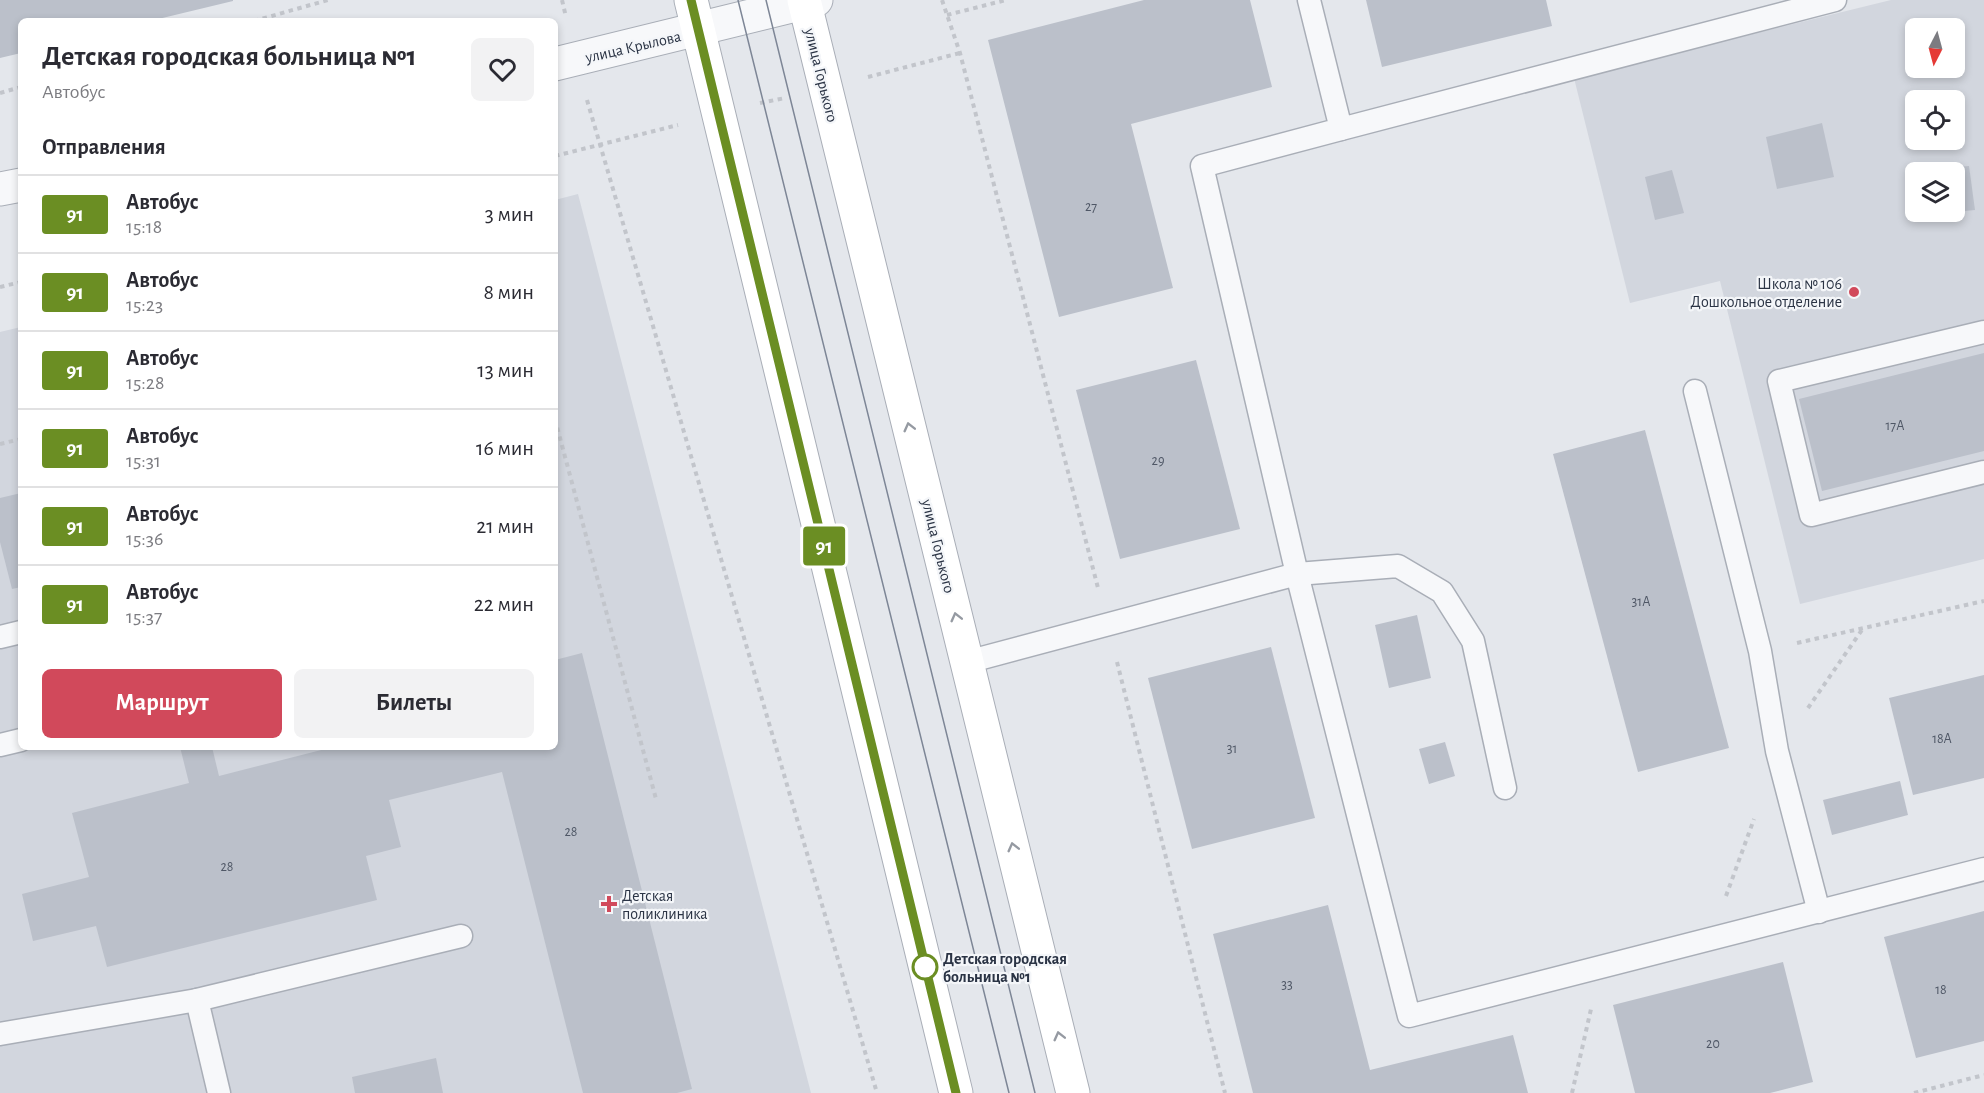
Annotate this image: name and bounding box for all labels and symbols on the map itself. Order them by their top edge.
north arrow [1905,18,1965,78]
street label: улица Горького [800,26,840,124]
street label: улица Крылова [583,28,683,67]
house number: 27 [1085,200,1097,214]
place label: Школа № 106 Дошкольное отделение [1691,276,1842,310]
marker: Школа № 106 Дошкольное отделение [1847,285,1861,299]
house number: 17А [1886,419,1904,433]
one-way arrow [904,423,917,433]
house number: 29 [1152,454,1164,468]
street label: улица Горького [917,497,957,595]
line badge: 91 [797,526,851,566]
house number: 31А [1632,595,1650,609]
one-way arrow [951,612,963,622]
house number: 18А [1932,732,1952,746]
house number: 31 [1227,742,1237,756]
house number: 28 [564,825,578,839]
one-way arrow [1007,842,1020,852]
house number: 28 [220,860,234,874]
place label: Детская поликлиника [622,888,708,922]
marker: Детская поликлиника [600,895,618,913]
place label: Детская городская больница №1 [943,951,1067,985]
marker: Детская городская больница №1 [912,954,938,980]
house number: 33 [1281,978,1293,992]
house number: 18 [1935,983,1947,997]
one-way arrow [1053,1031,1066,1041]
house number: 20 [1706,1037,1720,1051]

